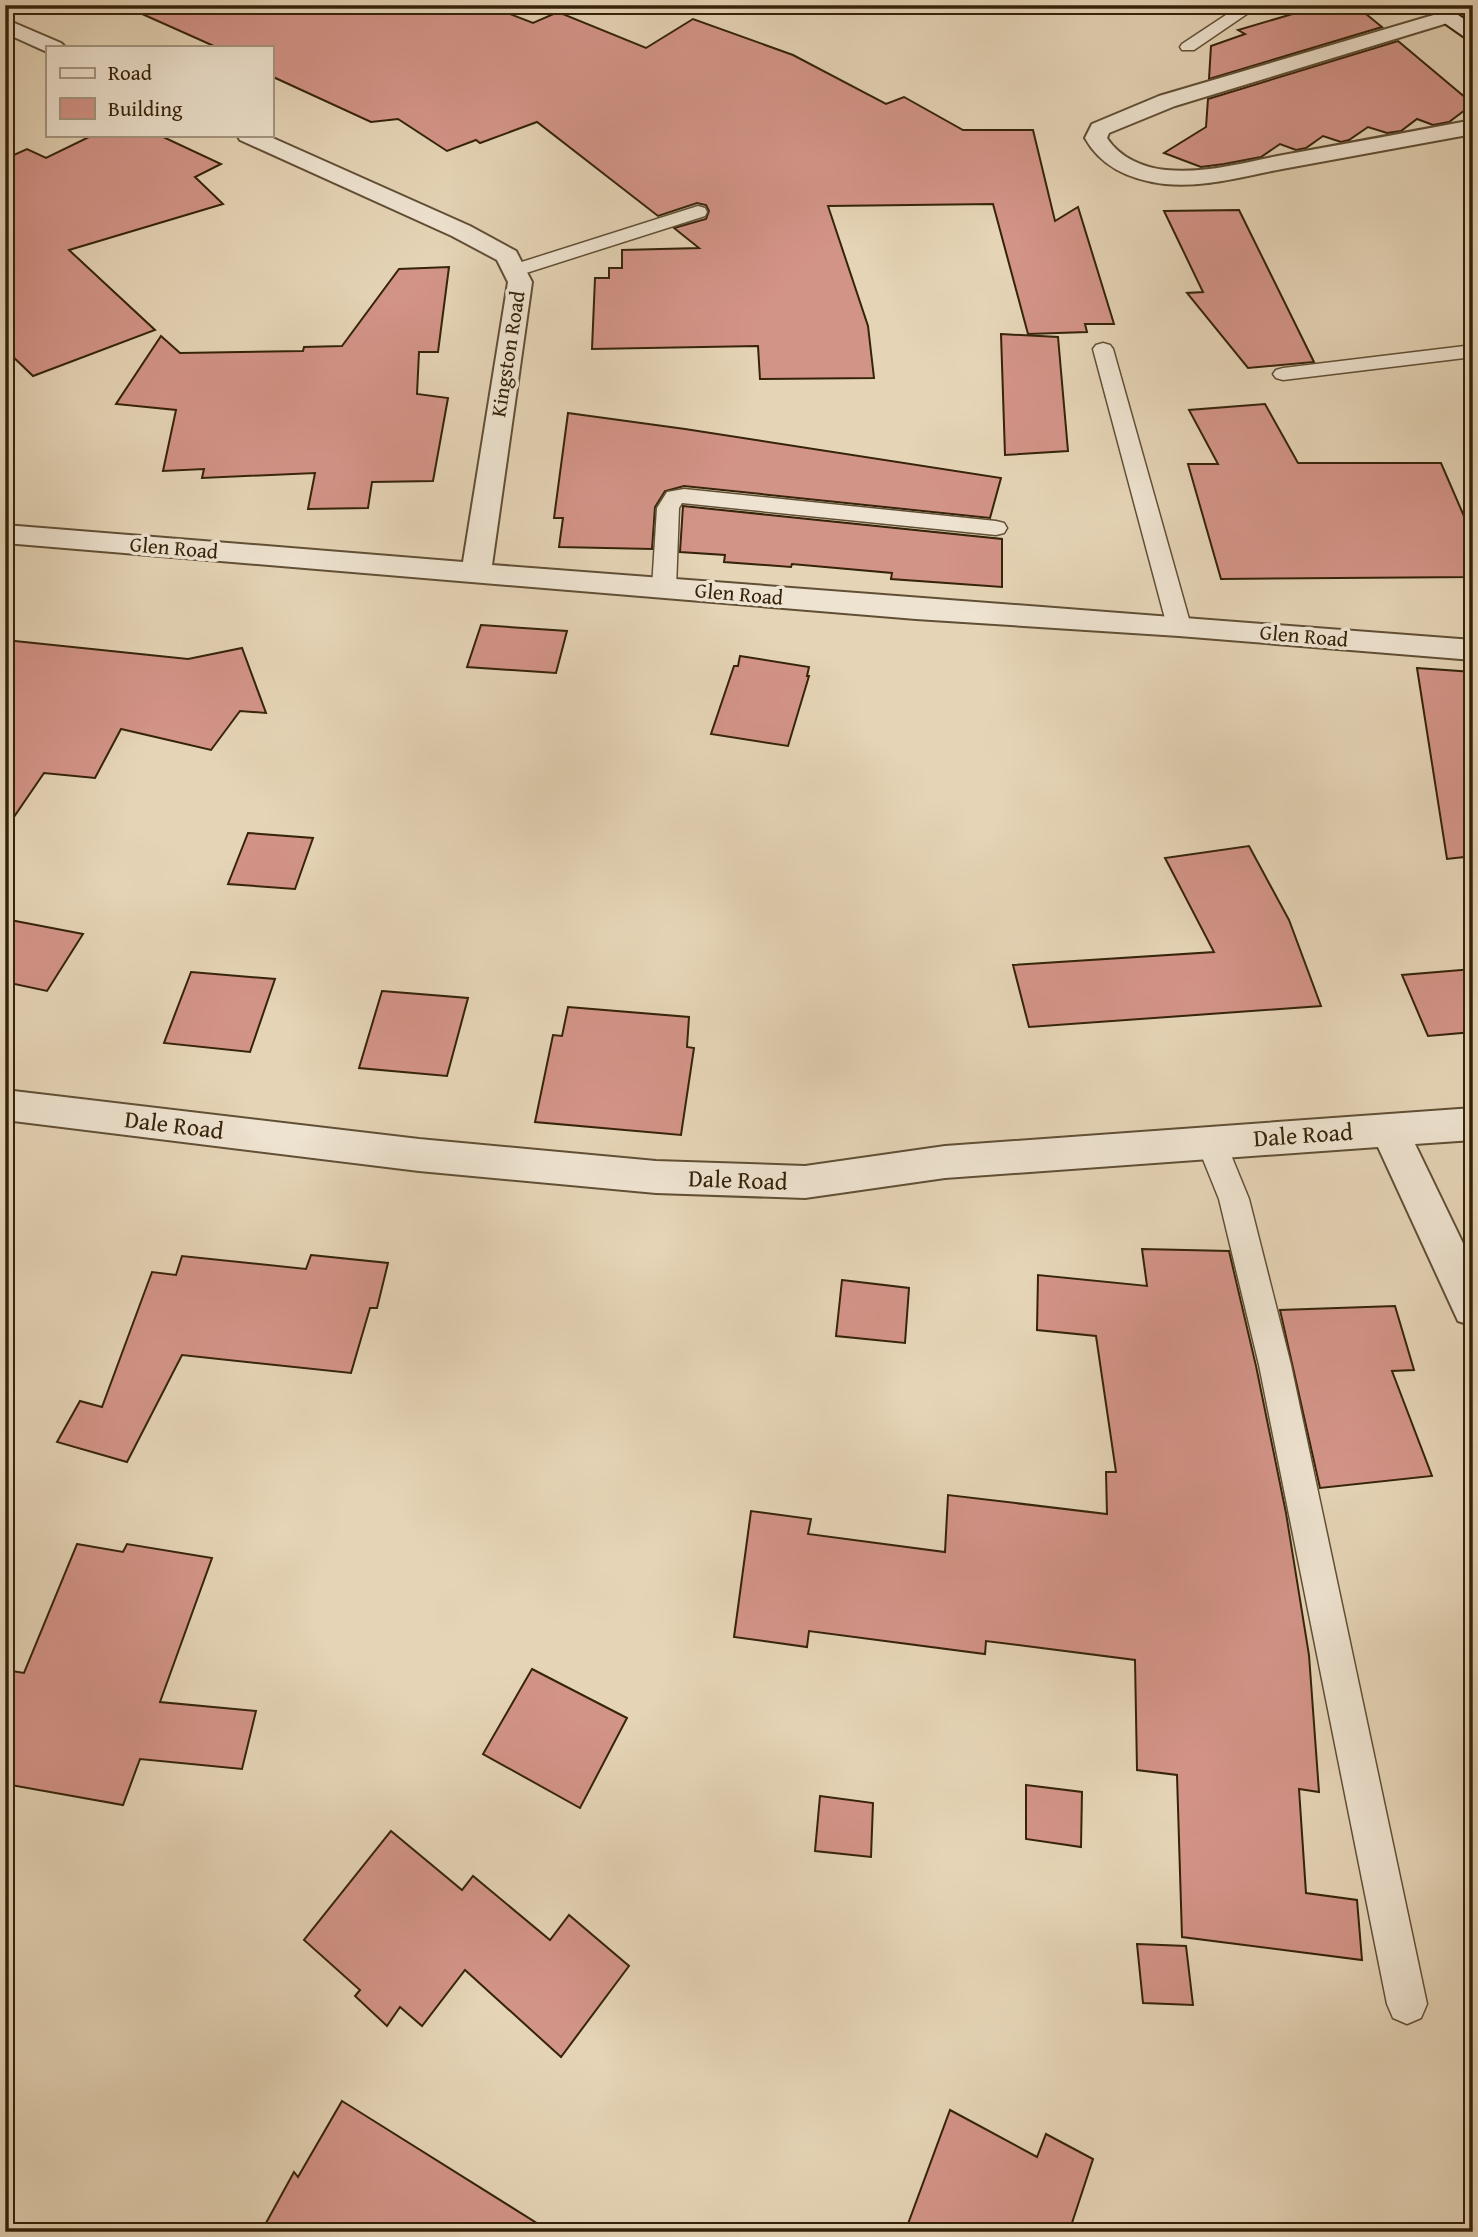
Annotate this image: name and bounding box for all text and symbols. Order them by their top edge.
legend [46,46,273,136]
text: Road [108,57,153,88]
text: Building [108,93,183,124]
street label: Kingston Road [482,288,533,419]
street label: Glen Road [129,528,220,567]
street label: Glen Road [694,574,785,613]
street label: Glen Road [1259,616,1350,655]
street label: Dale Road [123,1101,226,1148]
street label: Dale Road [1252,1114,1354,1155]
street label: Dale Road [688,1160,789,1199]

